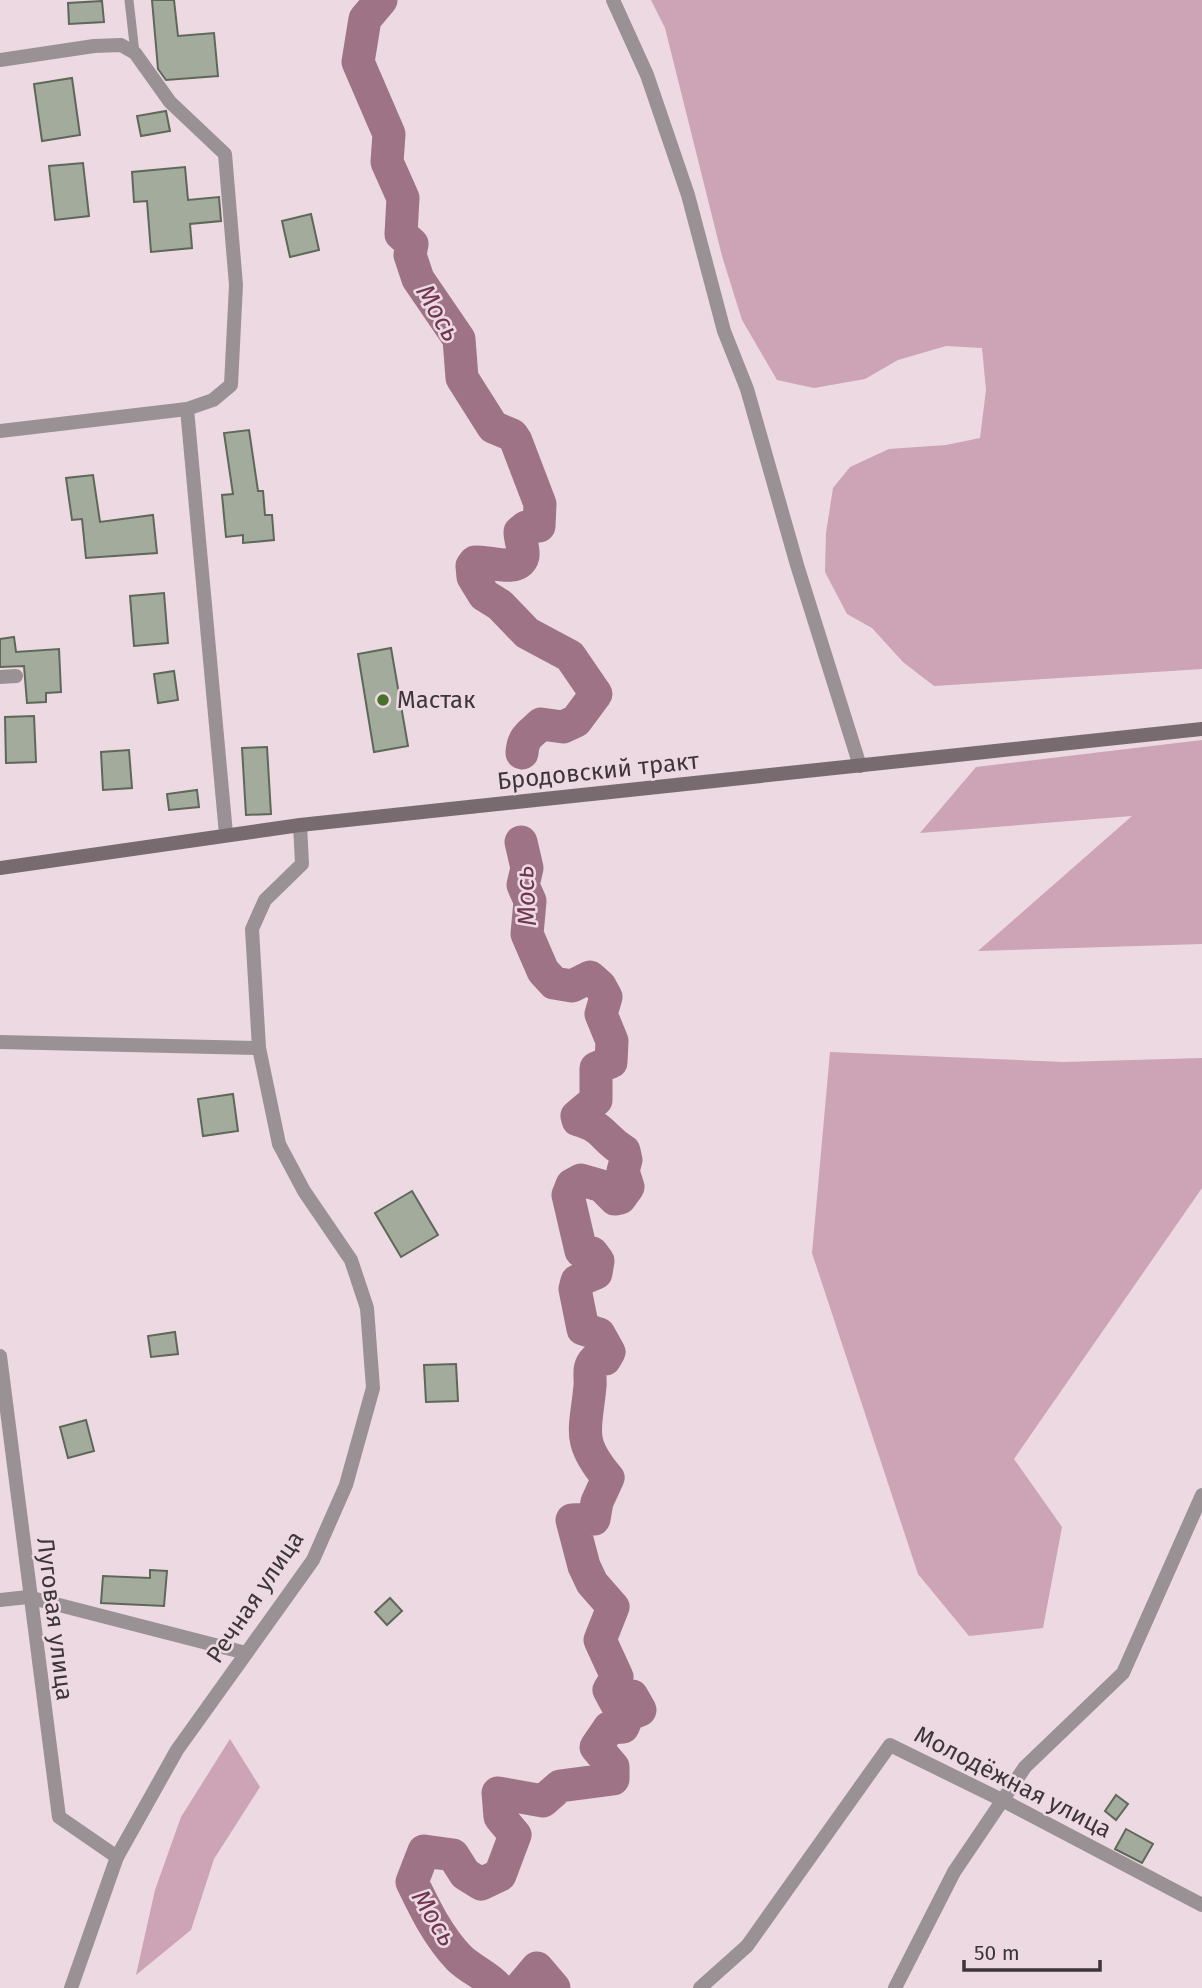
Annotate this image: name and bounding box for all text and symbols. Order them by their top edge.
water label: Мось [409,279,467,347]
place label: Мастак [397,686,476,714]
marker: Мастак [375,692,391,708]
street label: Бродовский тракт [496,746,701,796]
water label: Мось [509,865,543,927]
street label: Речная улица [201,1526,309,1668]
street label: Луговая улица [31,1536,79,1702]
street label: Молодёжная улица [910,1720,1116,1844]
water label: Мось [405,1884,463,1952]
scale bar [964,1928,1100,1972]
text: 50 m [974,1940,1020,1966]

